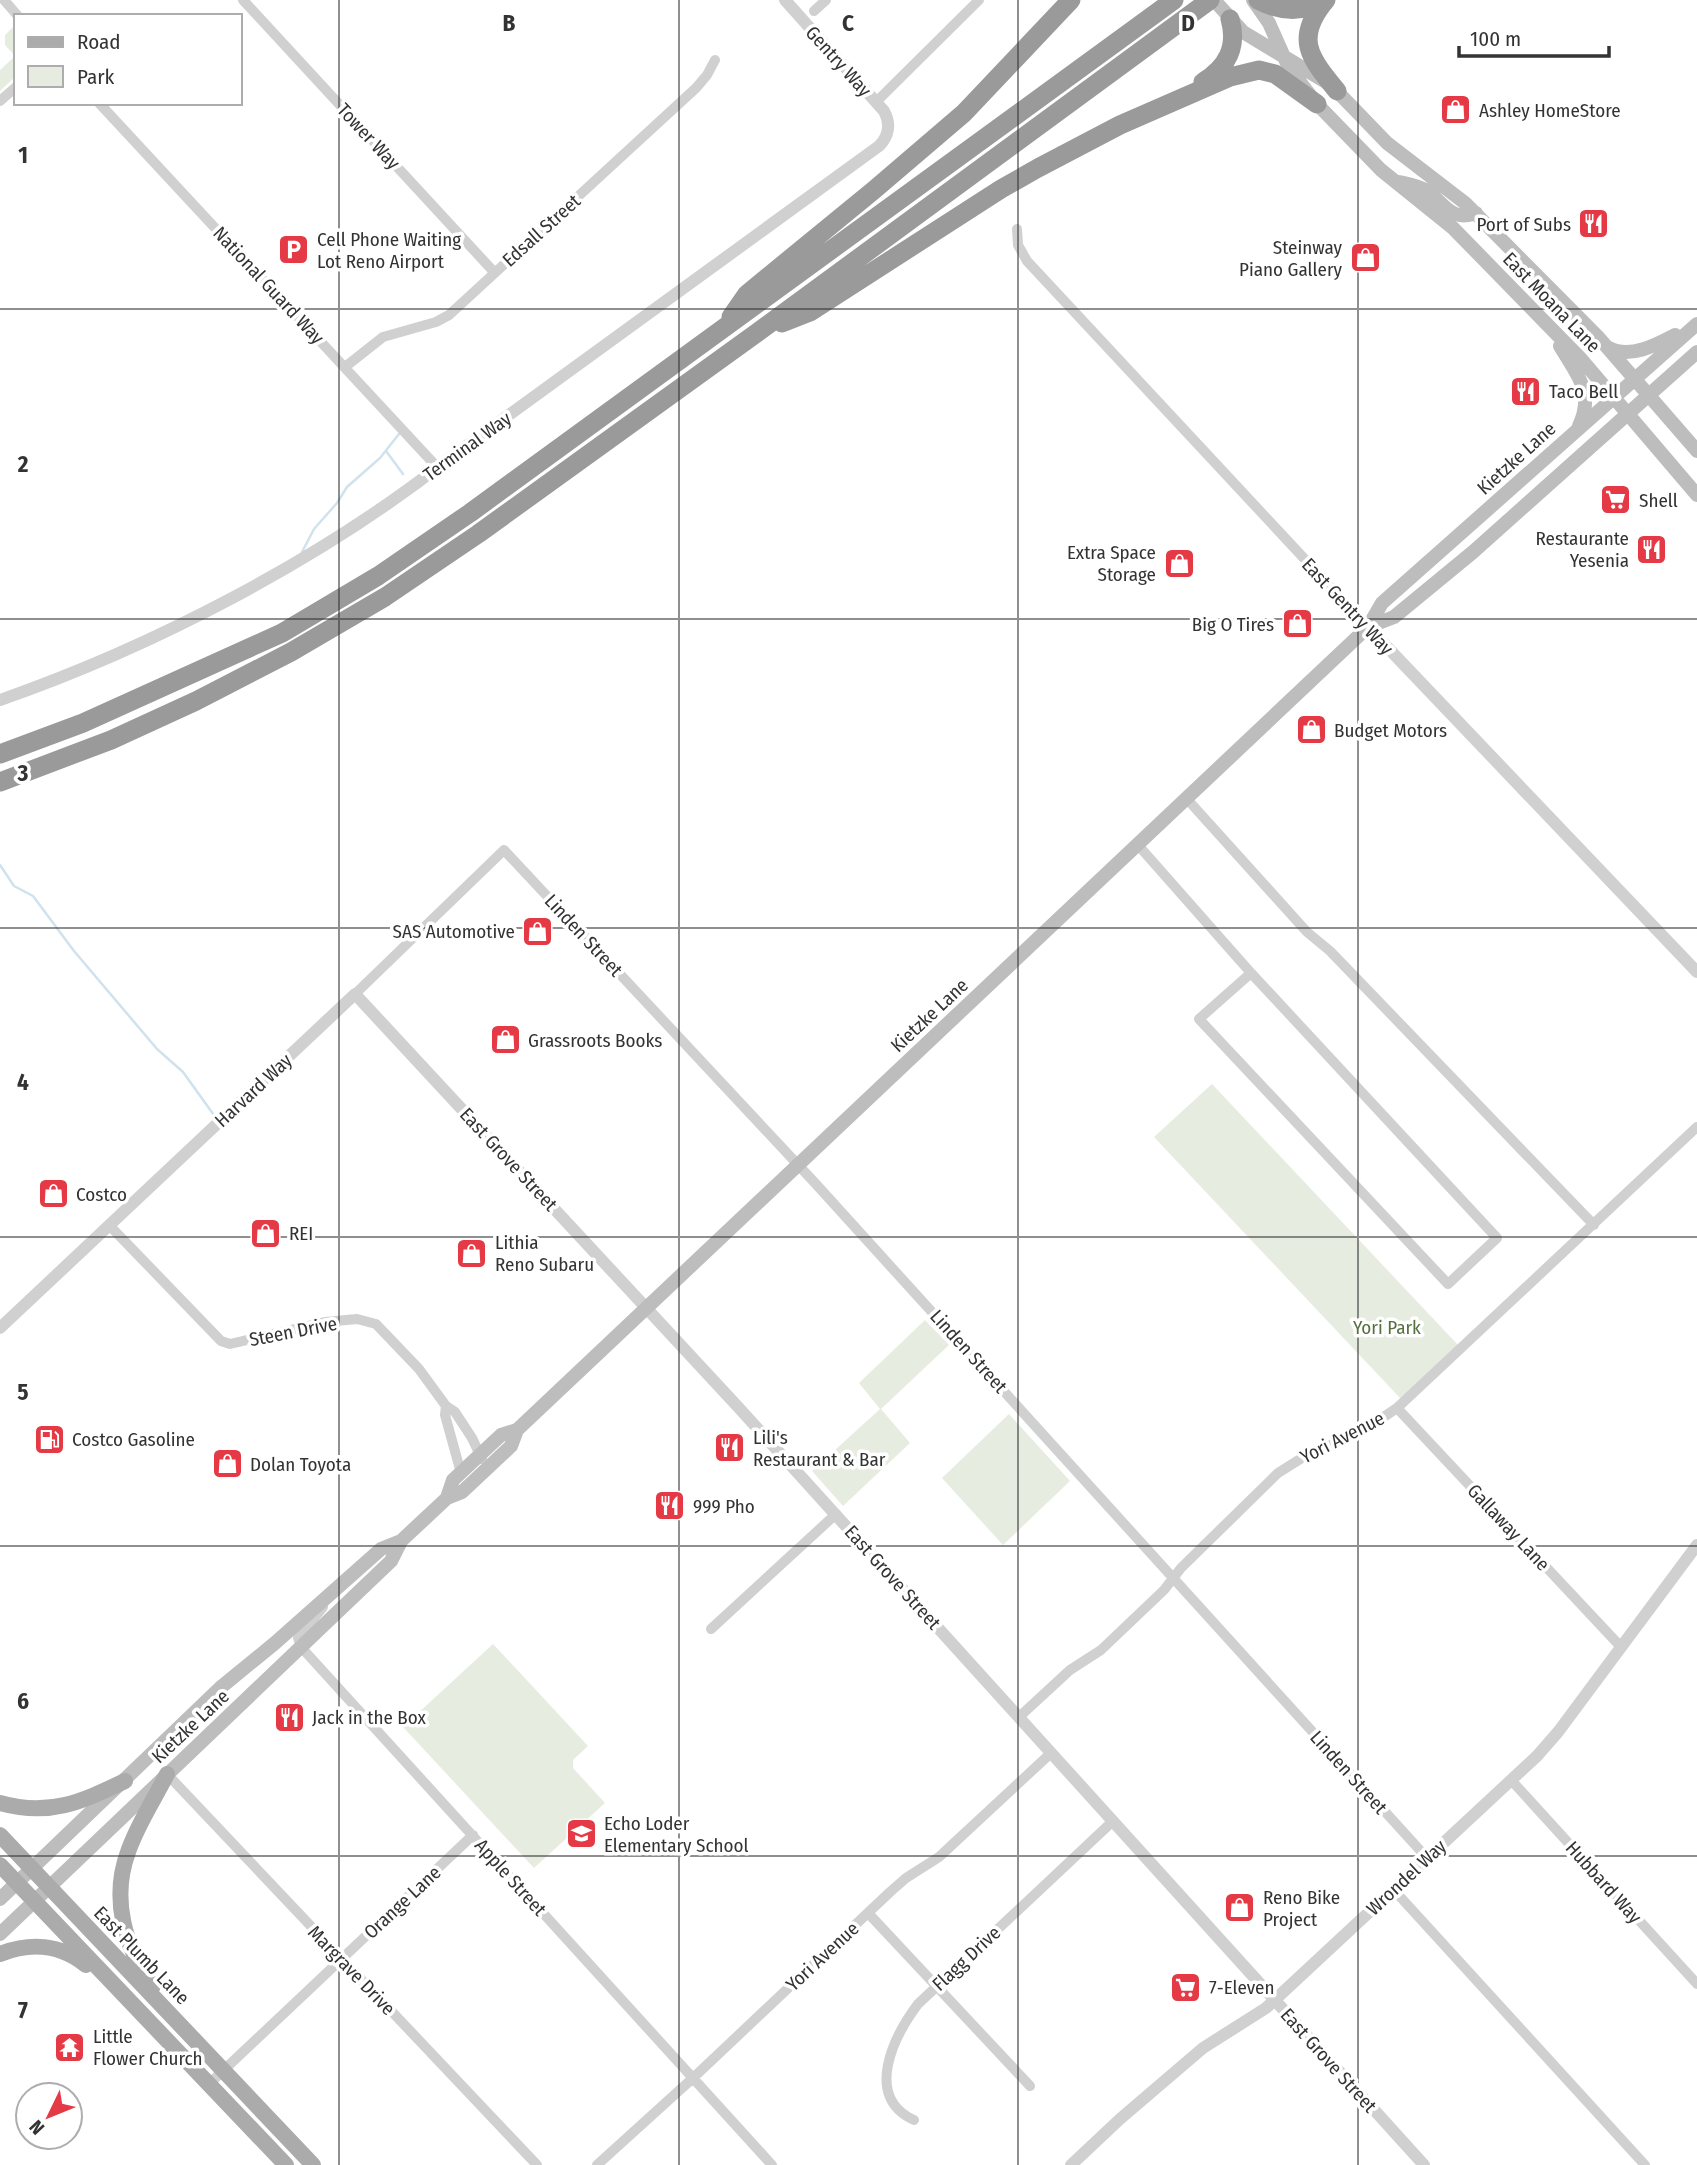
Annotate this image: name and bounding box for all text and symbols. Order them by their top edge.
text: B [503,9,516,37]
text: C [842,9,854,37]
text: D [1181,9,1195,37]
legend [14,14,242,105]
scale bar [1459,14,1610,58]
street label: Gentry Way [801,21,877,102]
text: 100 m [1470,26,1521,52]
text: Road [77,29,121,55]
text: Park [77,64,115,90]
shop icon: Ashley HomeStore [1439,93,1473,127]
street label: Tower Way [332,99,405,174]
place label: Ashley HomeStore [1479,99,1621,122]
text: 1 [18,141,28,169]
street label: Edsall Street [498,189,586,271]
restaurant icon: Port of Subs [1577,207,1611,241]
place label: Port of Subs [1476,213,1571,236]
street label: National Guard Way [208,222,329,349]
place label: Cell Phone Waiting Lot Reno Airport [317,228,461,273]
parking icon: Cell Phone Waiting Lot Reno Airport [277,233,311,267]
place label: Steinway Piano Gallery [1239,236,1343,281]
shop icon: Steinway Piano Gallery [1348,241,1382,275]
street label: East Moana Lane [1498,248,1605,357]
restaurant icon: Taco Bell [1509,374,1543,408]
place label: Taco Bell [1549,380,1618,403]
street label: Terminal Way [419,407,516,486]
street label: Kietzke Lane [1472,417,1560,500]
text: 2 [17,450,29,478]
supermarket icon: Shell [1599,483,1633,517]
place label: Shell [1639,489,1678,512]
place label: Restaurante Yesenia [1535,527,1629,572]
restaurant icon: Restaurante Yesenia [1635,532,1669,566]
place label: Extra Space Storage [1067,541,1156,586]
shop icon: Extra Space Storage [1162,546,1196,580]
street label: East Gentry Way [1297,553,1399,660]
shop icon: Big O Tires [1280,607,1314,641]
place label: Big O Tires [1192,613,1274,636]
shop icon: Budget Motors [1294,713,1328,747]
place label: Budget Motors [1334,719,1447,742]
text: 3 [17,759,29,787]
street label: Linden Street [540,889,628,982]
shop icon: SAS Automotive [521,914,555,948]
place label: SAS Automotive [393,920,515,943]
street label: Kietzke Lane [886,974,973,1057]
shop icon: Grassroots Books [488,1023,522,1057]
place label: Grassroots Books [528,1029,662,1052]
street label: Harvard Way [210,1049,297,1132]
text: 4 [17,1068,29,1096]
street label: East Grove Street [455,1103,563,1216]
shop icon: Costco [36,1177,70,1211]
place label: Costco [76,1183,127,1206]
shop icon: REI [249,1216,283,1250]
place label: REI [289,1222,313,1245]
place label: Lithia Reno Subaru [495,1231,594,1276]
shop icon: Lithia Reno Subaru [455,1236,489,1270]
street label: Linden Street [925,1305,1012,1398]
street label: Steen Drive [247,1312,339,1351]
park label: Yori Park [1353,1316,1421,1339]
text: 5 [17,1378,29,1406]
street label: Yori Avenue [1296,1406,1388,1468]
fuel station icon: Costco Gasoline [32,1422,66,1456]
place label: Lili's Restaurant & Bar [753,1426,886,1471]
place label: Costco Gasoline [72,1428,195,1451]
restaurant icon: Lili's Restaurant & Bar [713,1431,747,1465]
shop icon: Dolan Toyota [210,1447,244,1481]
place label: Dolan Toyota [250,1453,351,1476]
street label: Gallaway Lane [1463,1479,1555,1576]
restaurant icon: 999 Pho [653,1489,687,1523]
place label: 999 Pho [693,1495,755,1518]
street label: East Grove Street [840,1520,946,1635]
street label: Kietzke Lane [147,1685,234,1768]
text: 6 [17,1687,29,1715]
restaurant icon: Jack in the Box [272,1700,306,1734]
place label: Jack in the Box [312,1706,427,1729]
street label: Linden Street [1305,1726,1392,1819]
place label: Echo Loder Elementary School [604,1812,749,1857]
school or university icon: Echo Loder Elementary School [564,1817,598,1851]
street label: Apple Street [470,1834,552,1921]
street label: Wrondel Way [1362,1834,1451,1920]
street label: Hubbard Way [1561,1836,1647,1929]
street label: Orange Lane [359,1861,446,1944]
place label: Reno Bike Project [1263,1886,1340,1931]
shop icon: Reno Bike Project [1223,1891,1257,1925]
street label: East Plumb Lane [89,1901,194,2009]
street label: Yori Avenue [781,1917,864,1996]
street label: Margrave Drive [303,1921,400,2020]
street label: Flagg Drive [928,1921,1005,1996]
supermarket icon: 7-Eleven [1169,1970,1203,2004]
place label: 7-Eleven [1209,1976,1275,1999]
text: 7 [18,1996,28,2024]
street label: East Grove Street [1276,2003,1382,2118]
place label: Little Flower Church [93,2025,203,2070]
temple icon: Little Flower Church [53,2030,87,2064]
north arrow [14,2081,84,2151]
text: N [25,2115,49,2139]

